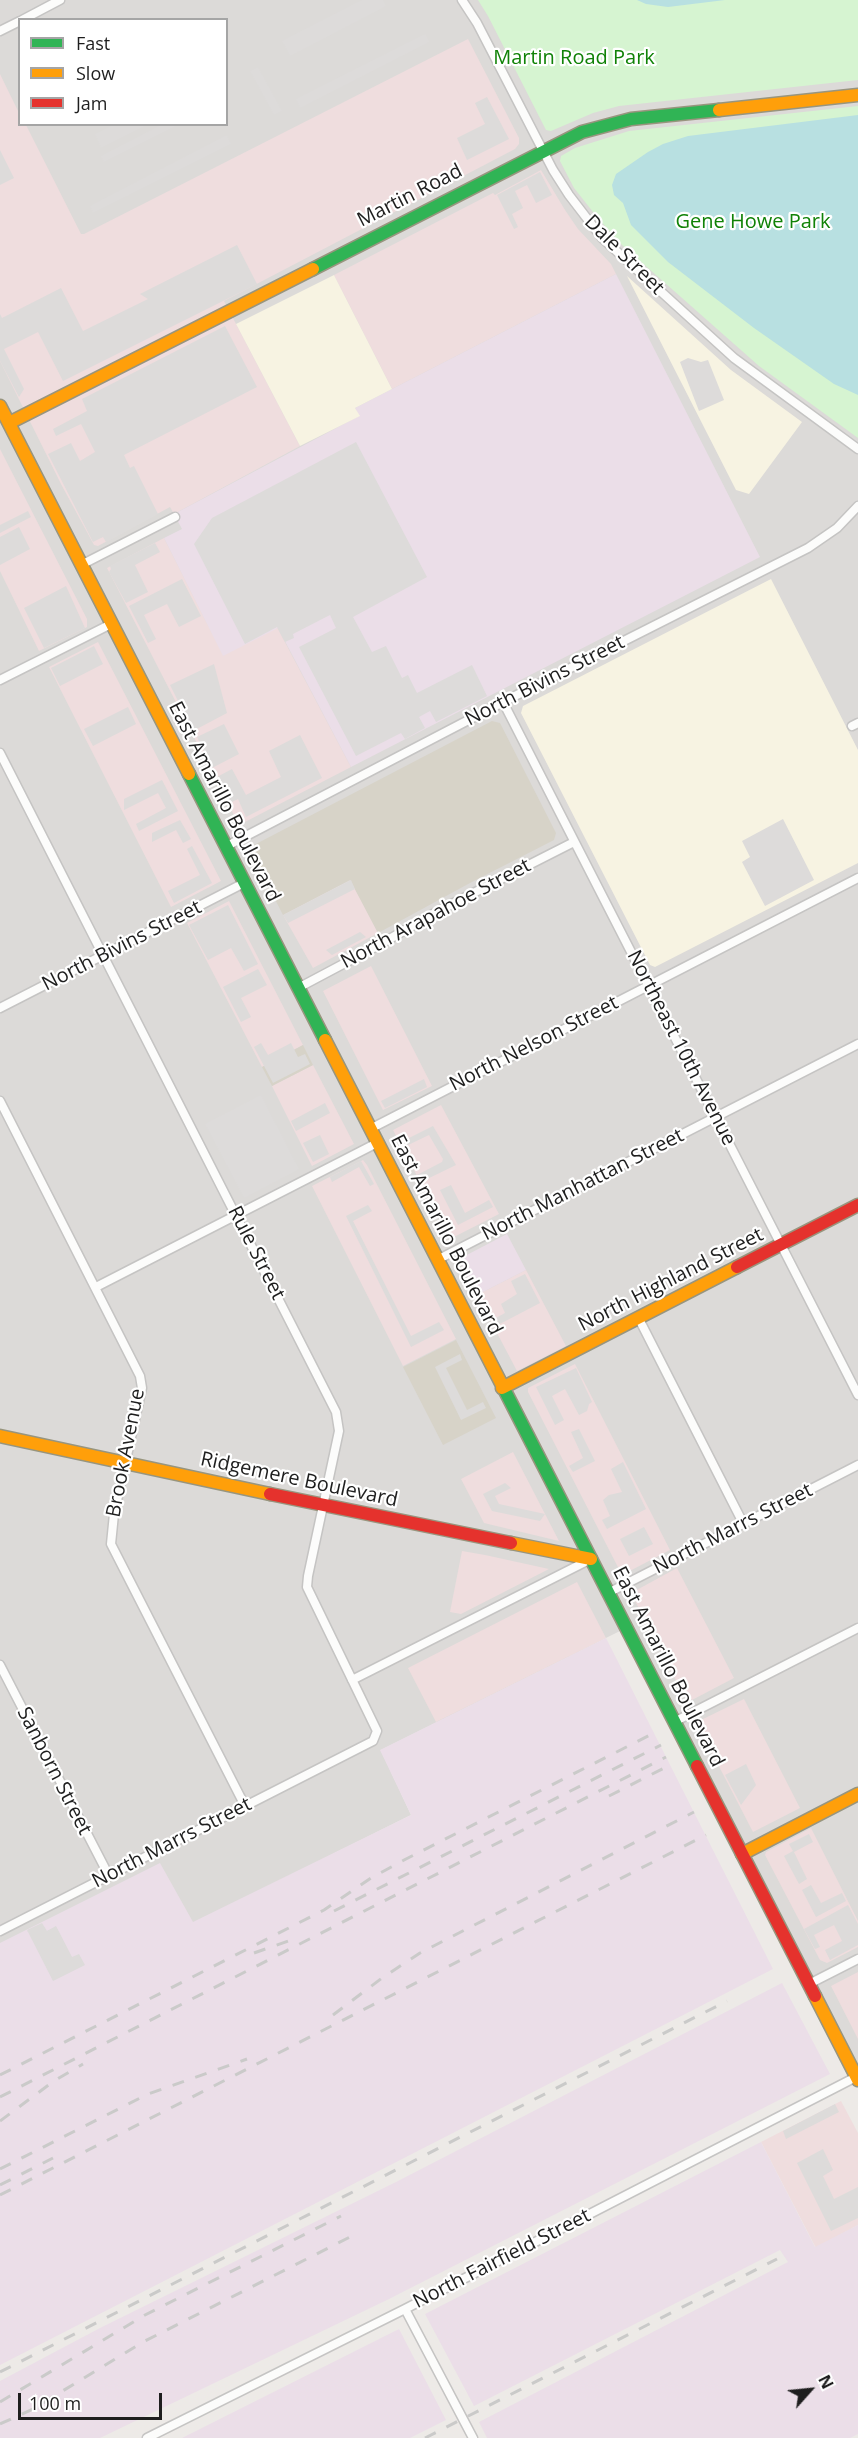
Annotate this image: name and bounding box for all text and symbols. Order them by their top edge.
legend [18,18,228,126]
text: Fast [76,31,110,55]
park label: Martin Road Park [493,46,655,70]
text: Slow [76,61,115,85]
text: Jam [76,91,108,115]
street label: Martin Road [353,159,467,233]
street label: Dale Street [579,210,669,300]
park label: Gene Howe Park [676,210,830,234]
street label: North Bivins Street [461,630,629,732]
street label: East Amarillo Boulevard [163,698,285,906]
street label: North Arapahoe Street [337,854,535,974]
street label: North Bivins Street [38,895,206,997]
street label: Northeast 10th Avenue [621,946,741,1150]
street label: North Nelson Street [446,991,622,1097]
street label: North Manhattan Street [478,1124,688,1246]
street label: East Amarillo Boulevard [385,1131,507,1339]
street label: Rule Street [222,1202,290,1304]
street label: North Highland Street [574,1223,768,1337]
street label: Brook Avenue [102,1387,150,1519]
street label: Ridgemere Boulevard [198,1447,400,1513]
street label: North Marrs Street [649,1478,817,1580]
street label: East Amarillo Boulevard [607,1563,729,1771]
street label: Sanborn Street [12,1703,96,1839]
street label: North Marrs Street [88,1792,256,1894]
street label: North Fairfield Street [409,2204,595,2314]
north arrow [780,2360,840,2420]
text: N [813,2371,839,2393]
scale bar [21,2381,165,2419]
text: 100 m [29,2391,81,2415]

